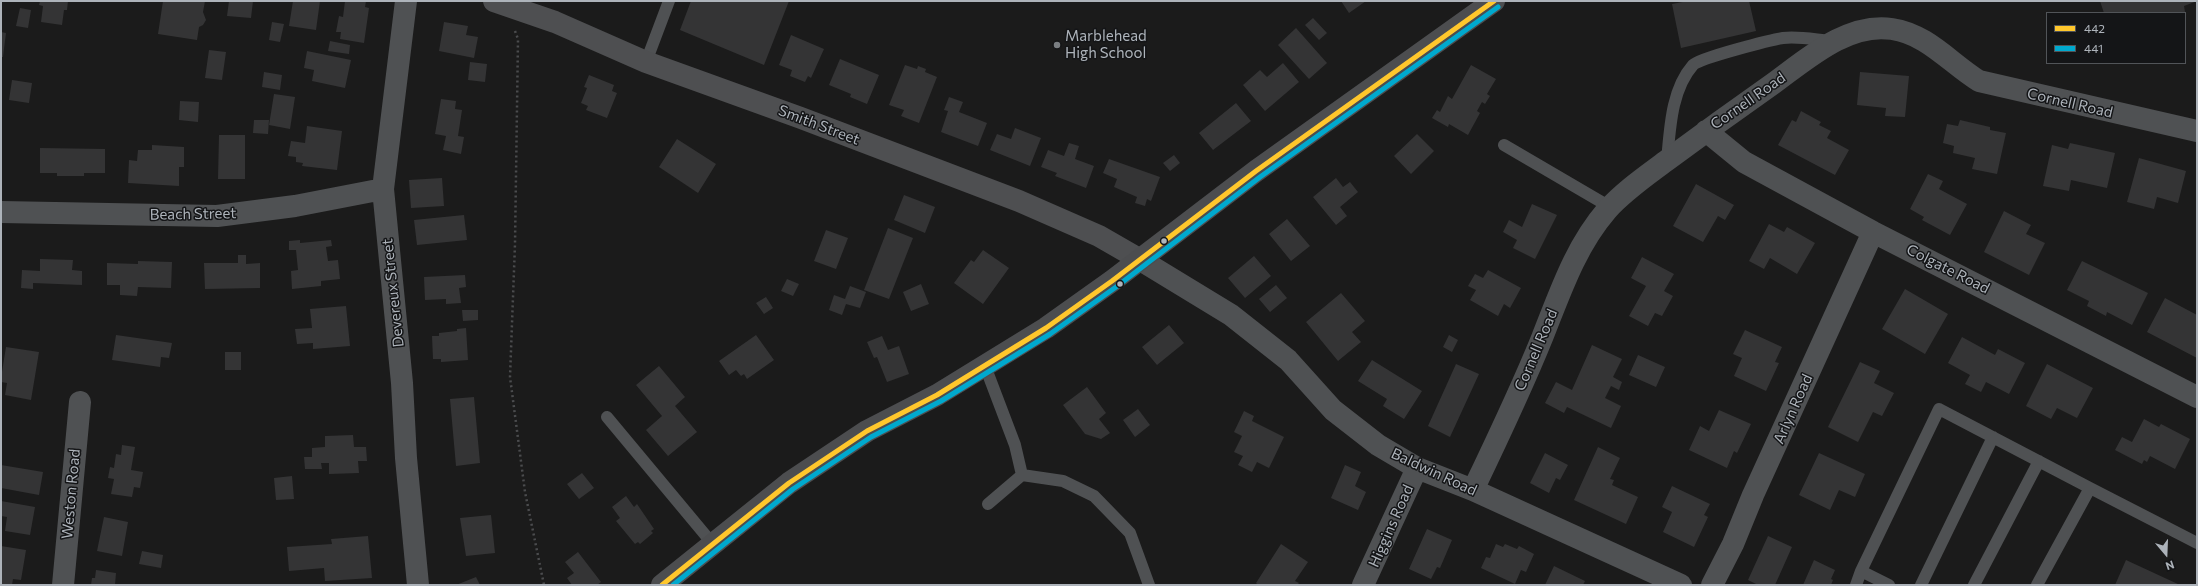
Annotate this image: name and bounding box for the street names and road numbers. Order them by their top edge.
street label: Cornell Road [1707,69,1789,133]
street label: Cornell Road [2025,84,2115,122]
street label: Smith Street [776,101,862,149]
street label: Beach Street [149,204,237,224]
street label: Devereux Street [378,238,408,348]
street label: Colgate Road [1903,240,1993,298]
street label: Cornell Road [1511,306,1561,394]
street label: Arlyn Road [1770,371,1816,447]
street label: Baldwin Road [1388,444,1480,500]
street label: Weston Road [58,448,84,540]
street label: Higgins Road [1365,482,1417,570]

